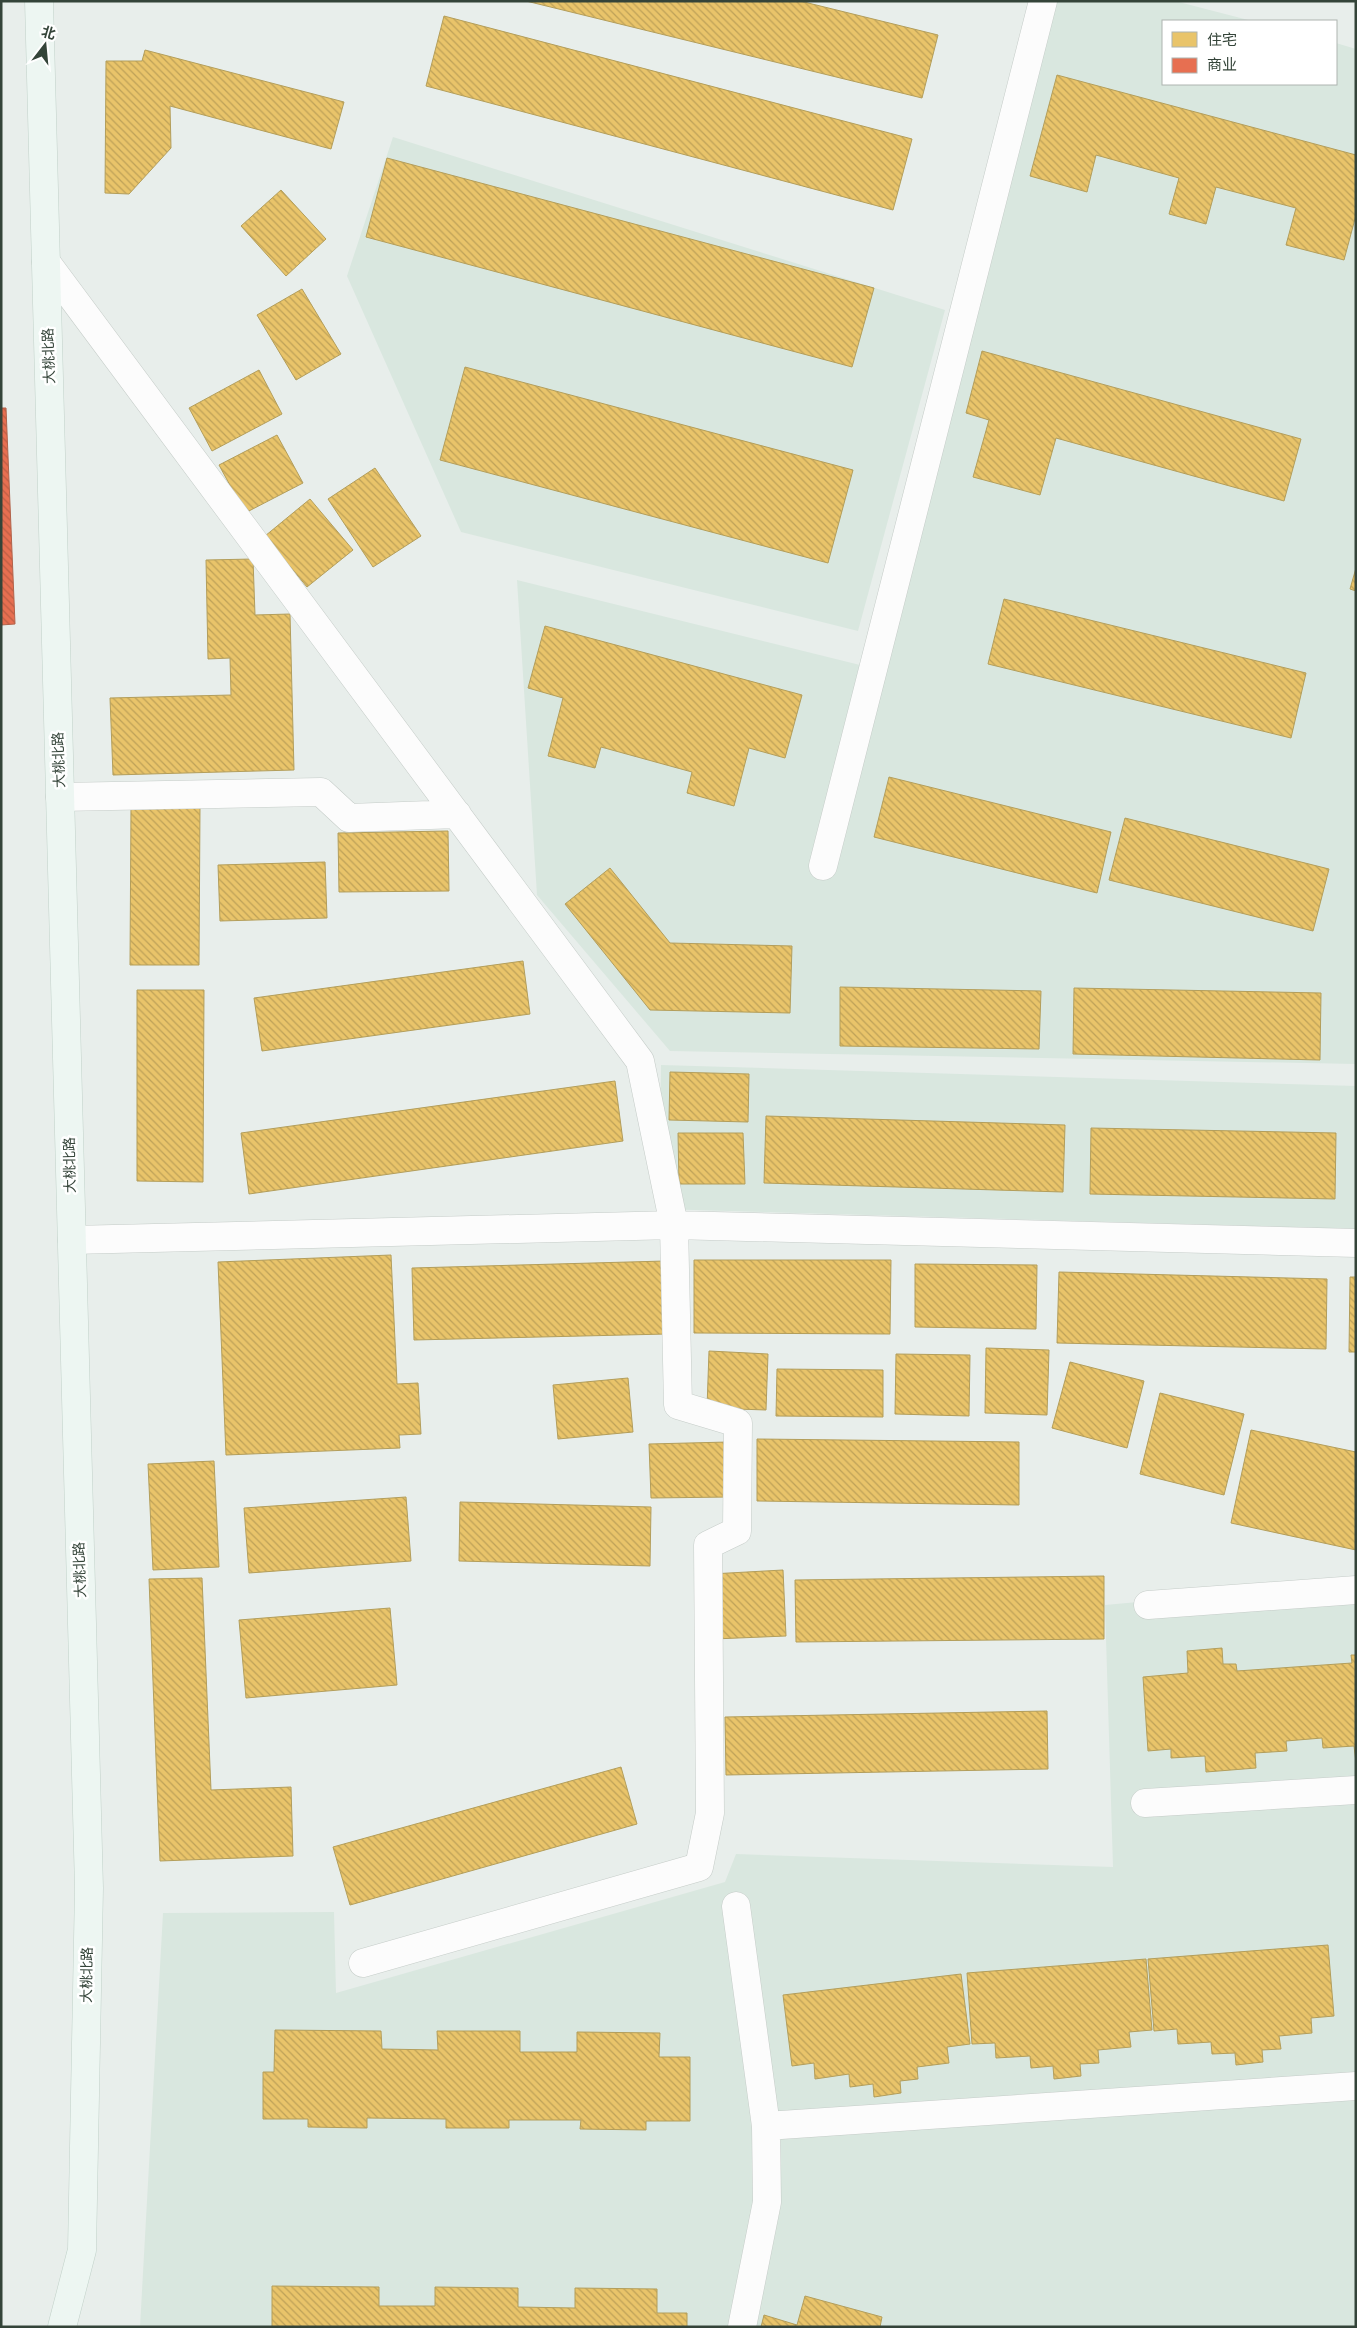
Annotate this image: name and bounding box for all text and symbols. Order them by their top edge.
north arrow [20,20,70,70]
legend [1162,20,1337,85]
text: 北 [39,23,58,43]
text: 住宅 [1207,31,1237,49]
text: 商业 [1207,56,1237,74]
street label: 大桃北路 [40,328,58,384]
street label: 大桃北路 [50,732,68,788]
street label: 大桃北路 [61,1137,79,1193]
street label: 大桃北路 [71,1542,89,1598]
street label: 大桃北路 [78,1947,96,2003]

